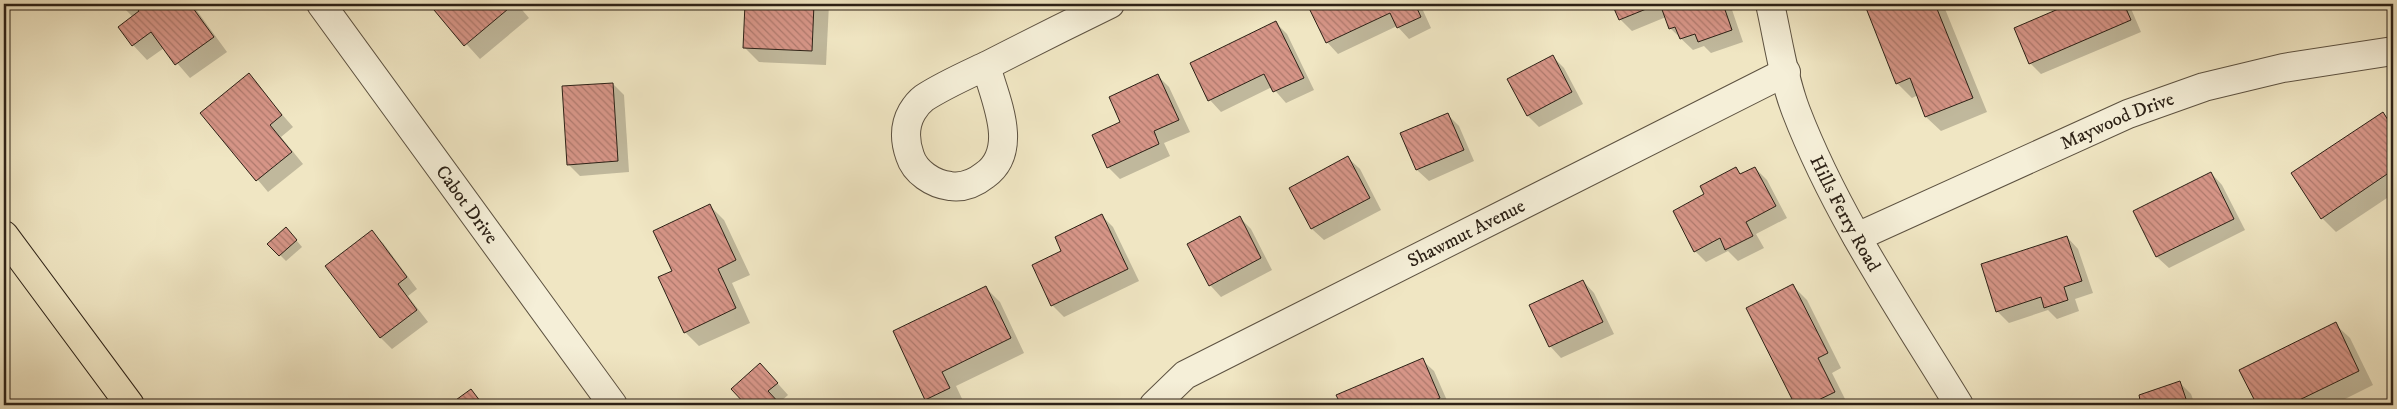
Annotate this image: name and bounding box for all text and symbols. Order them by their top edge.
street label: Maywood Drive [2057,87,2177,155]
street label: Hills Ferry Road [1805,152,1886,276]
street label: Cabot Drive [431,161,503,248]
street label: Shawmut Avenue [1404,194,1529,272]

